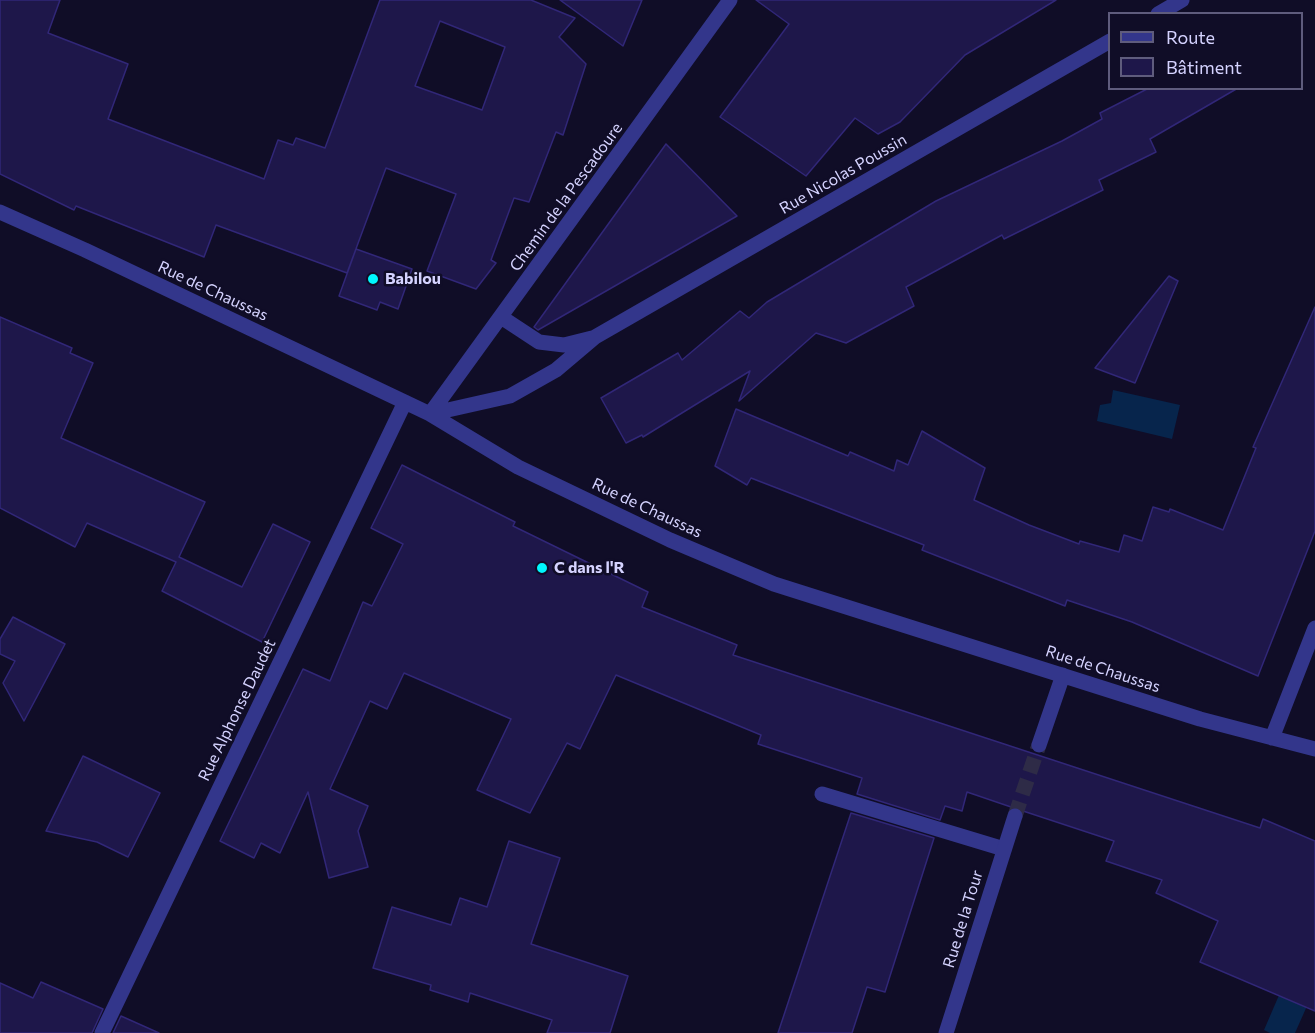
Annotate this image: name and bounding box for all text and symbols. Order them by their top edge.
legend [1108,12,1303,90]
text: Route [1166,26,1215,48]
text: Bâtiment [1166,56,1242,78]
street label: Chemin de la Pescadoure [506,119,626,275]
street label: Rue Nicolas Poussin [776,130,910,218]
street label: Rue de Chaussas [155,257,271,325]
place label: Babilou [385,269,441,289]
marker: Babilou [366,272,380,286]
street label: Rue de Chaussas [589,474,705,542]
place label: C dans l'R [554,558,625,578]
marker: C dans l'R [535,561,549,575]
street label: Rue Alphonse Daudet [194,636,280,784]
street label: Rue de Chaussas [1043,641,1163,697]
street label: Rue de la Tour [939,868,987,970]

